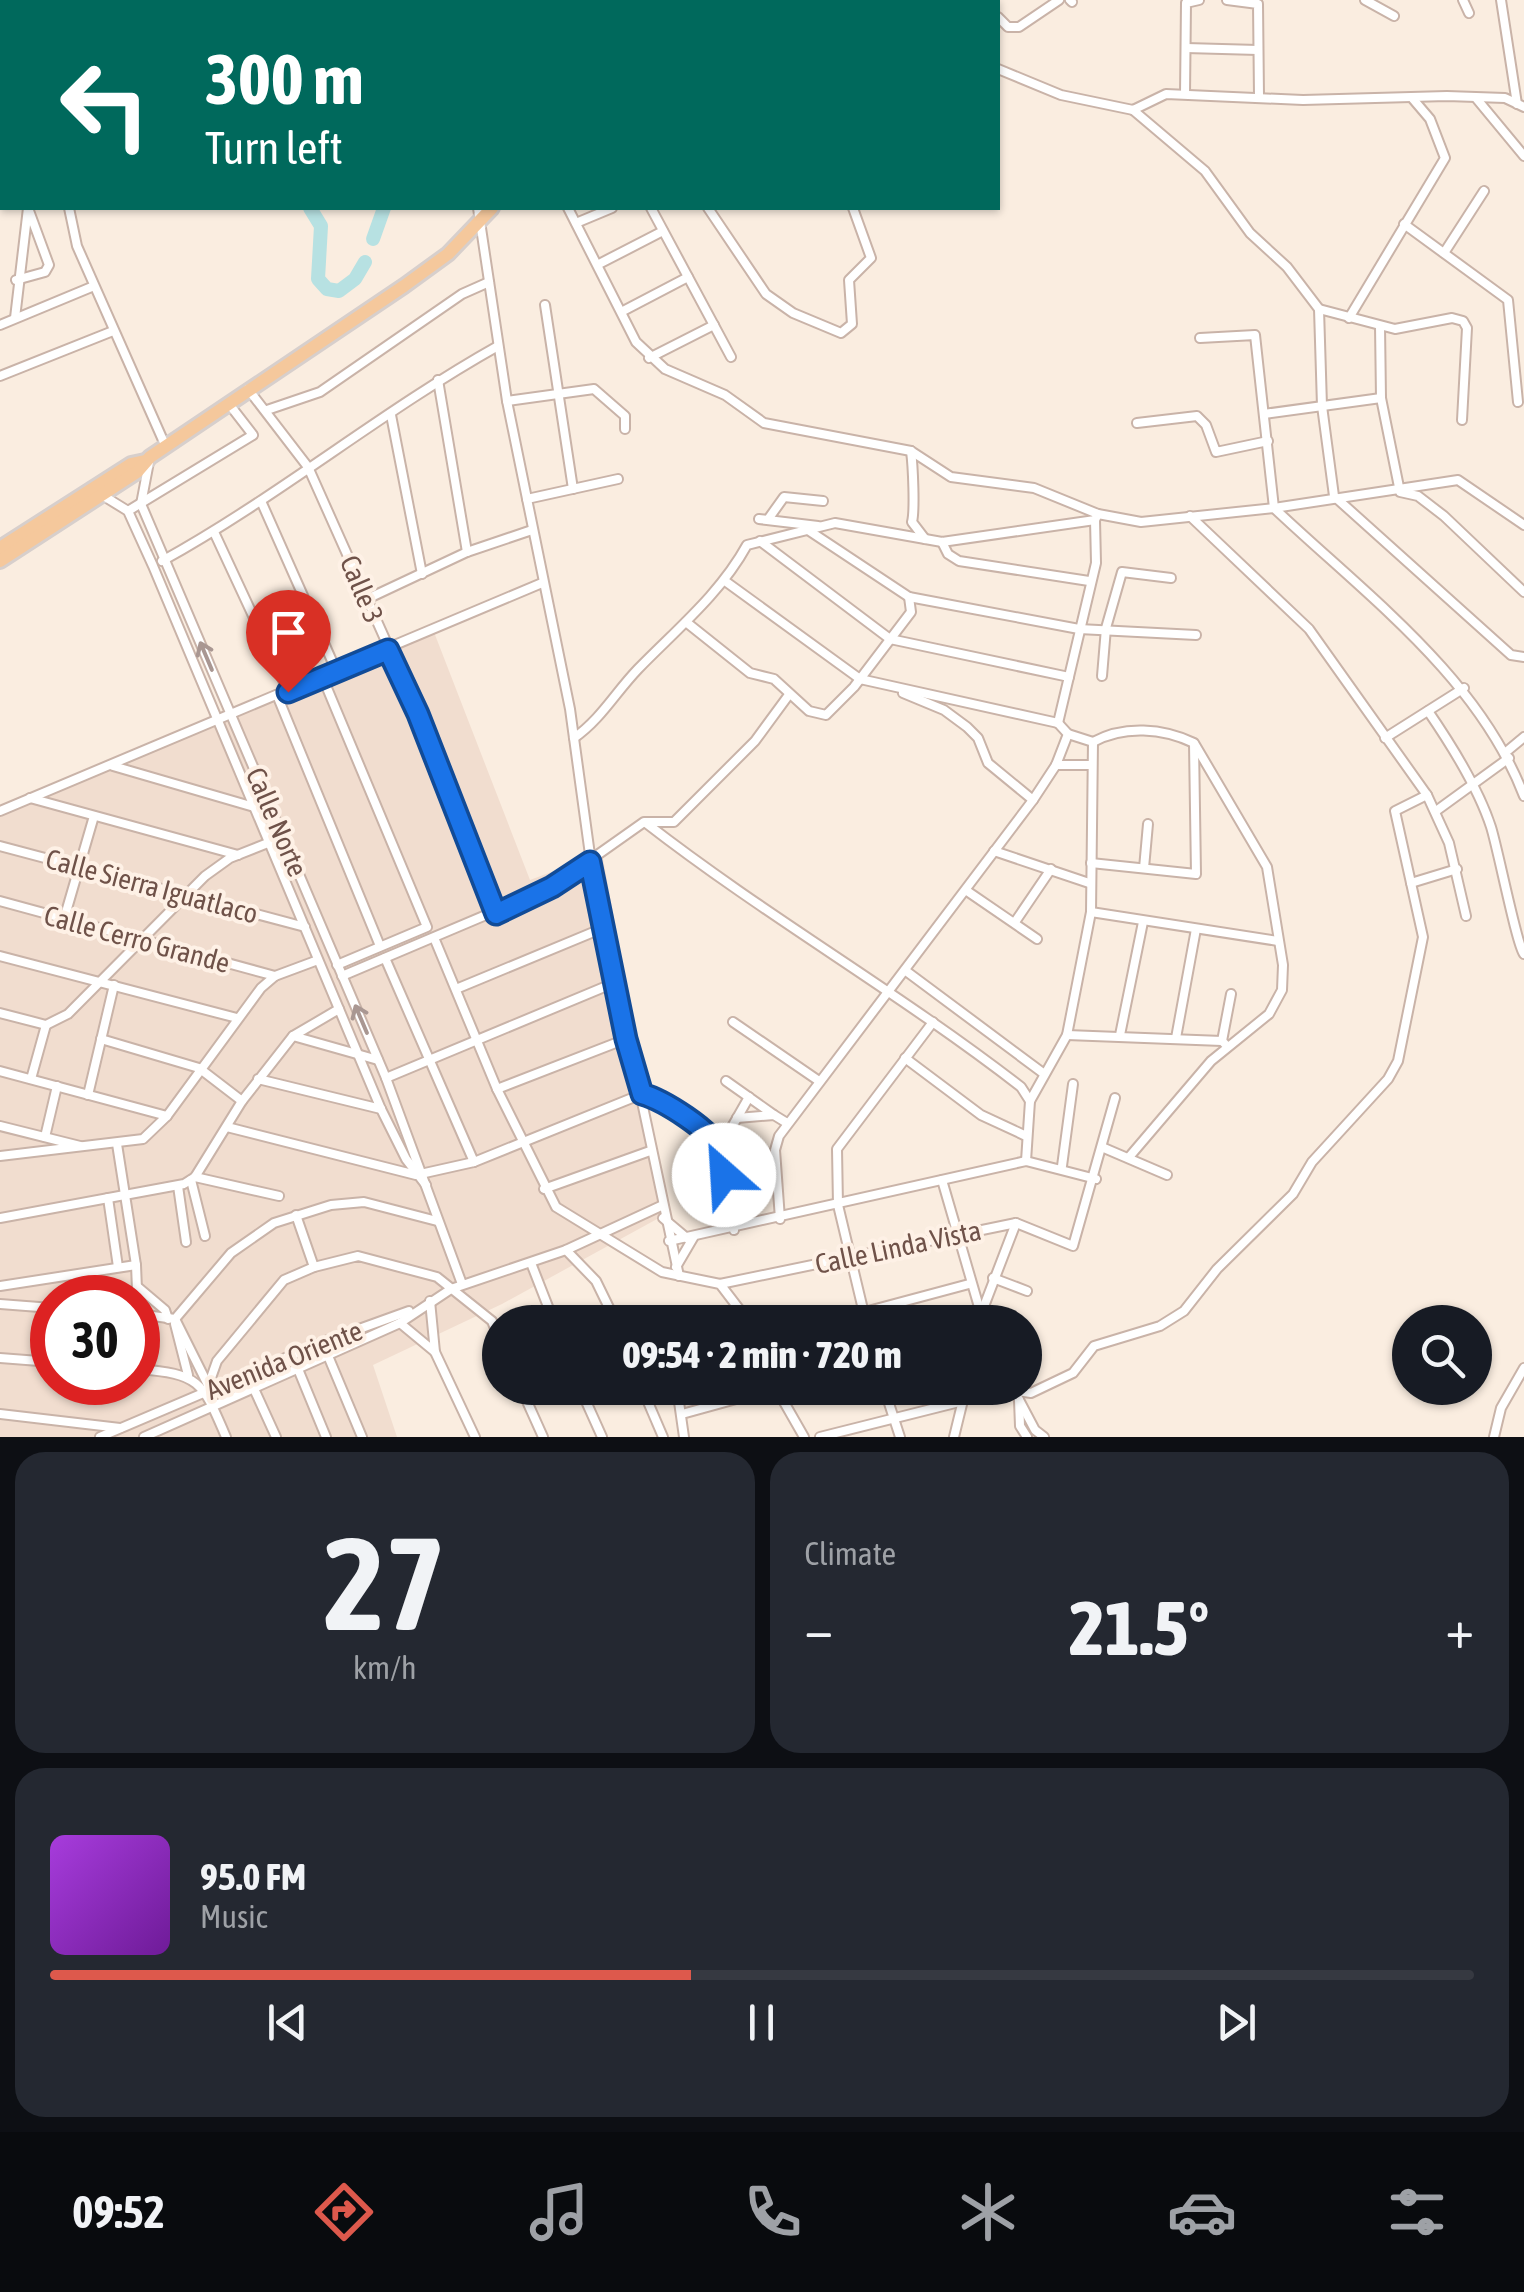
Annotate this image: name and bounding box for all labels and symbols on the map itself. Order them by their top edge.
street label: Calle 3 [334,551,390,627]
pin [246,590,331,693]
one-way arrow [196,641,214,671]
street label: Calle Norte [240,763,314,881]
street label: Calle Sierra Iguatlaco [42,842,262,930]
street label: Calle Cerro Grande [41,899,233,979]
one-way arrow [351,1004,369,1035]
position arrow [672,1123,776,1227]
street label: Calle Linda Vista [812,1214,984,1280]
speed limit sign: 30 [30,1275,160,1405]
street label: Avenida Oriente [201,1314,367,1406]

